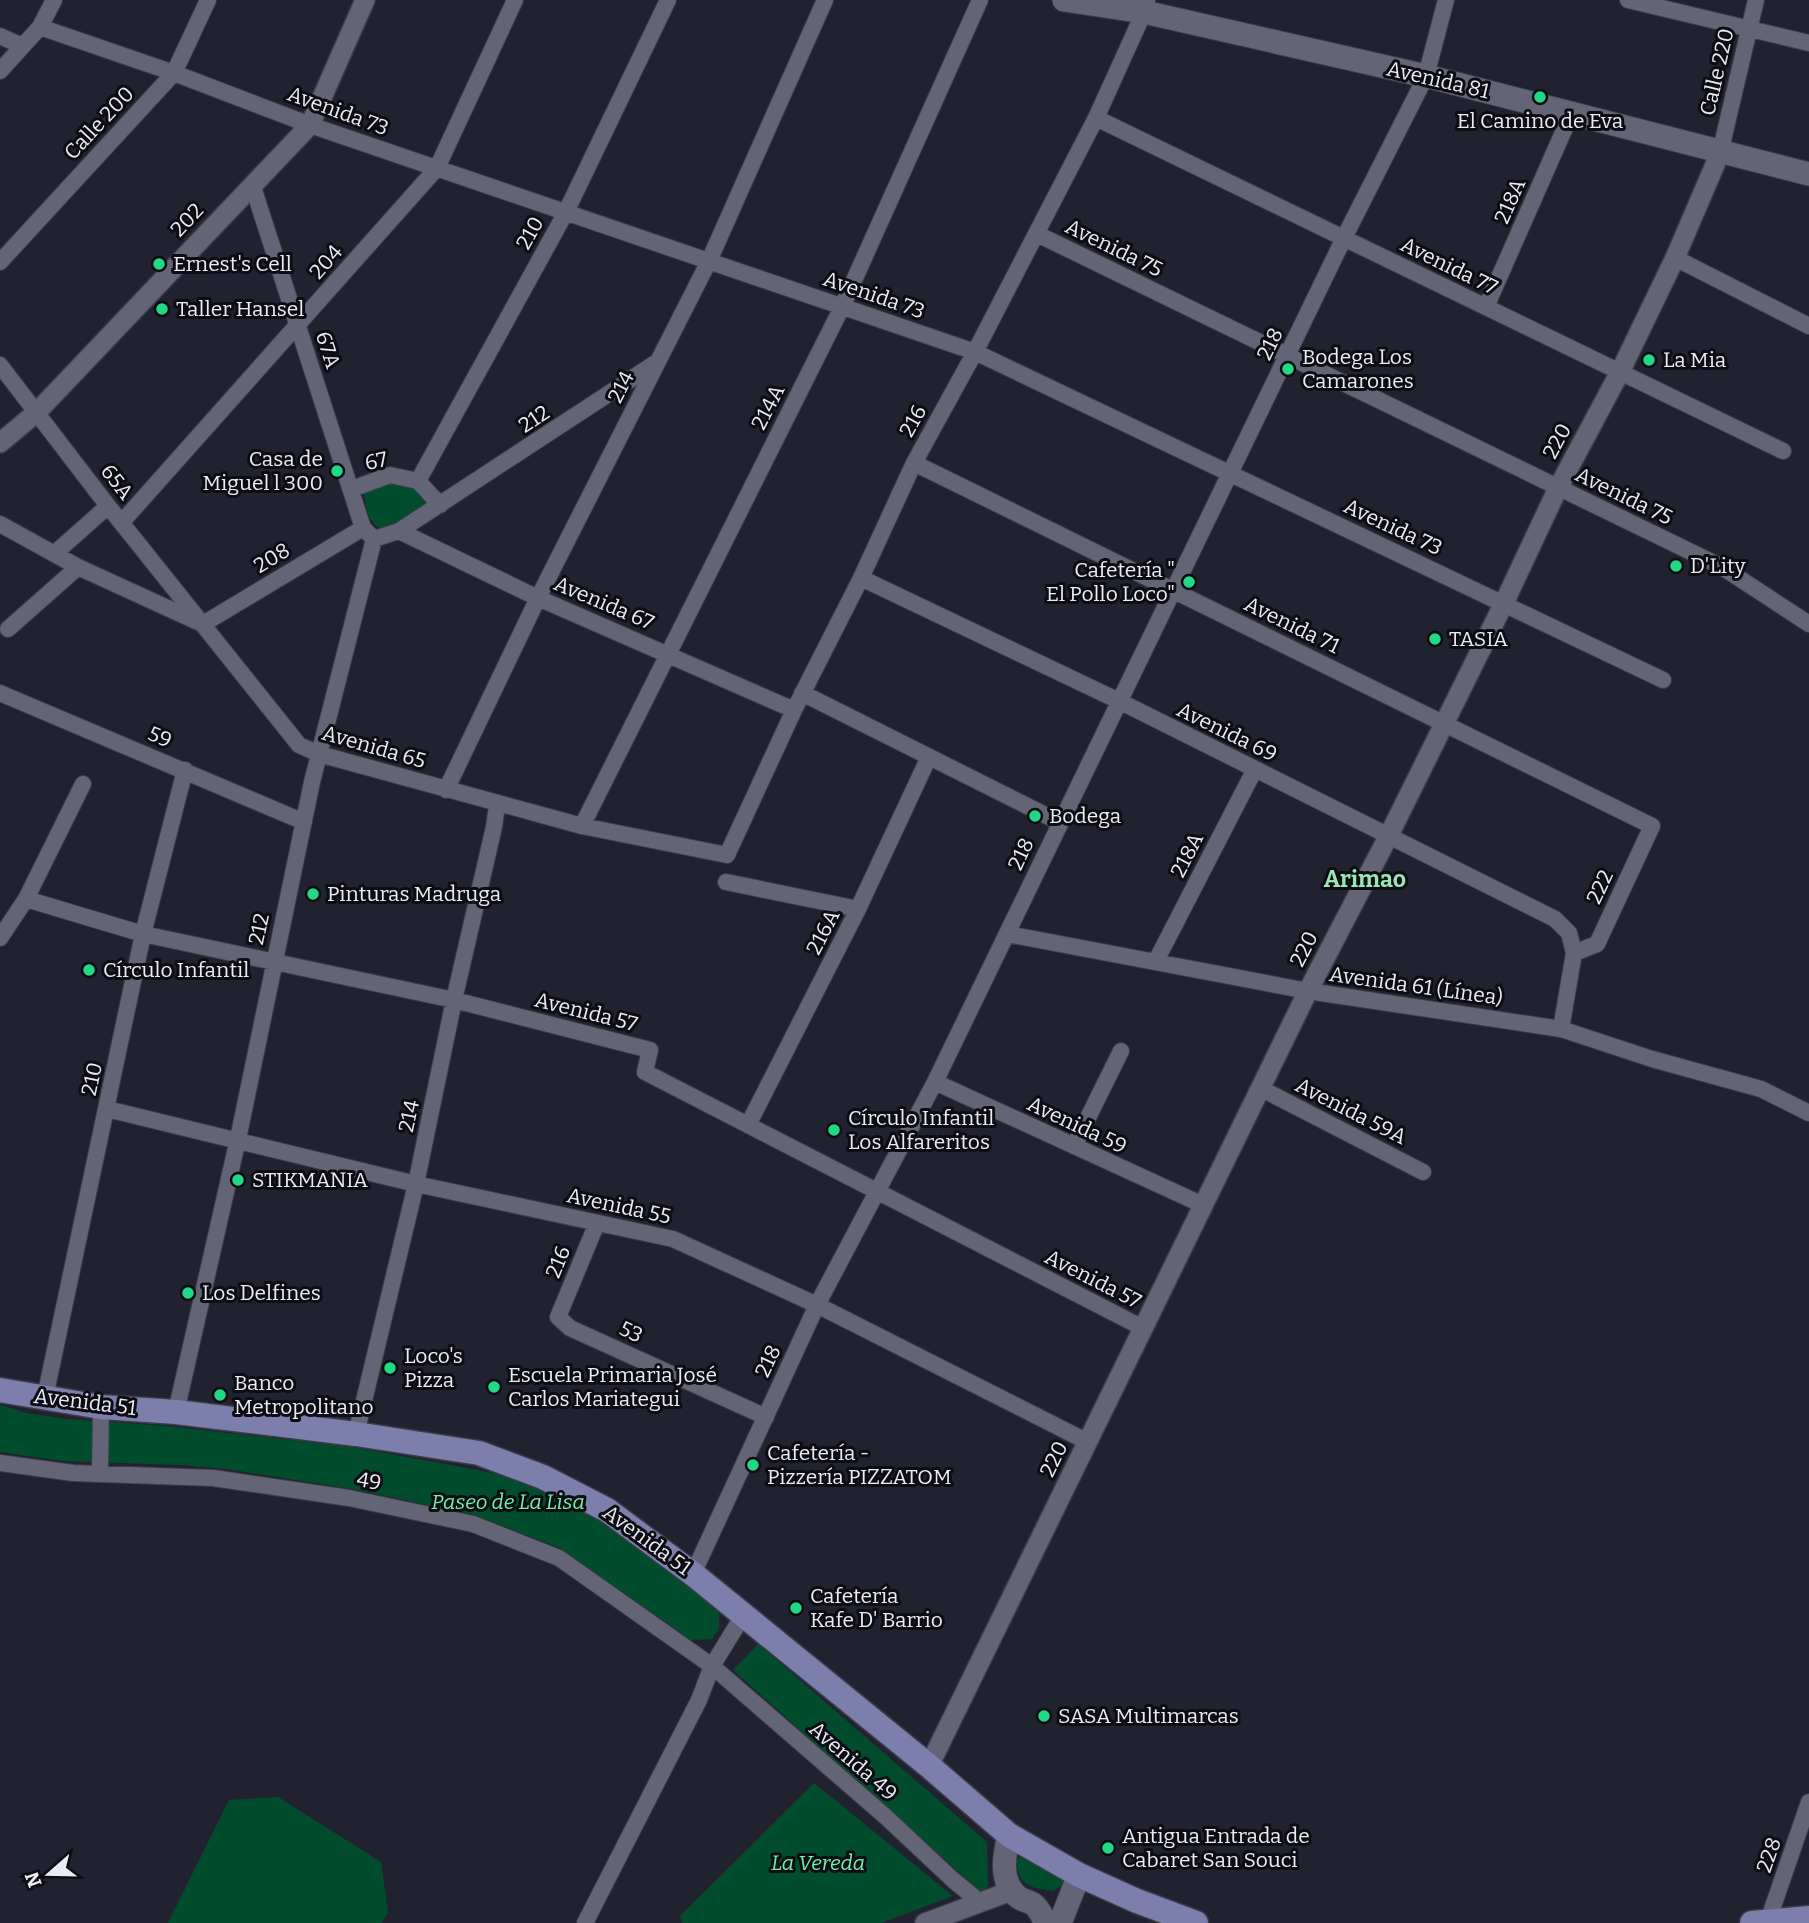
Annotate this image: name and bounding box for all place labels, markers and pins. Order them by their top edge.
marker: El Camino de Eva [1532,89,1548,105]
place label: El Camino de Eva [1457,108,1624,134]
place label: Ernest's Cell [173,251,292,277]
marker: Ernest's Cell [151,256,167,272]
place label: Taller Hansel [176,296,304,322]
marker: Taller Hansel [154,301,170,317]
place label: Bodega Los Camarones [1302,344,1414,394]
place label: La Mia [1663,347,1727,373]
marker: La Mia [1641,352,1657,368]
marker: Bodega Los Camarones [1280,361,1296,377]
place label: Casa de Miguel l 300 [202,446,323,496]
marker: Casa de Miguel l 300 [329,463,345,479]
place label: D'Lity [1690,553,1746,579]
place label: Cafetería " El Pollo Loco" [1046,557,1175,607]
marker: D'Lity [1668,558,1684,574]
marker: Cafetería " El Pollo Loco" [1181,574,1197,590]
place label: TASIA [1449,626,1508,652]
marker: TASIA [1427,631,1443,647]
place label: Bodega [1049,803,1122,829]
marker: Bodega [1027,808,1043,824]
place label: Pinturas Madruga [327,881,502,907]
marker: Pinturas Madruga [305,886,321,902]
place label: Círculo Infantil [103,957,249,983]
marker: Círculo Infantil [81,962,97,978]
place label: Círculo Infantil Los Alfareritos [848,1105,994,1155]
marker: Círculo Infantil Los Alfareritos [826,1122,842,1138]
place label: STIKMANIA [252,1167,368,1193]
marker: STIKMANIA [230,1172,246,1188]
place label: Los Delfines [202,1280,321,1306]
marker: Los Delfines [180,1285,196,1301]
place label: Loco's Pizza [404,1343,463,1393]
marker: Loco's Pizza [382,1360,398,1376]
place label: Escuela Primaria José Carlos Mariategui [508,1362,717,1412]
place label: Banco Metropolitano [234,1370,373,1420]
marker: Escuela Primaria José Carlos Mariategui [486,1379,502,1395]
marker: Banco Metropolitano [212,1387,228,1403]
place label: Cafetería - Pizzería PIZZATOM [767,1440,952,1490]
marker: Cafetería - Pizzería PIZZATOM [745,1457,761,1473]
place label: Cafetería Kafe D' Barrio [810,1583,943,1633]
marker: Cafetería Kafe D' Barrio [788,1600,804,1616]
place label: SASA Multimarcas [1058,1703,1239,1729]
marker: SASA Multimarcas [1036,1708,1052,1724]
place label: Antigua Entrada de Cabaret San Souci [1122,1823,1310,1873]
marker: Antigua Entrada de Cabaret San Souci [1100,1840,1116,1856]

